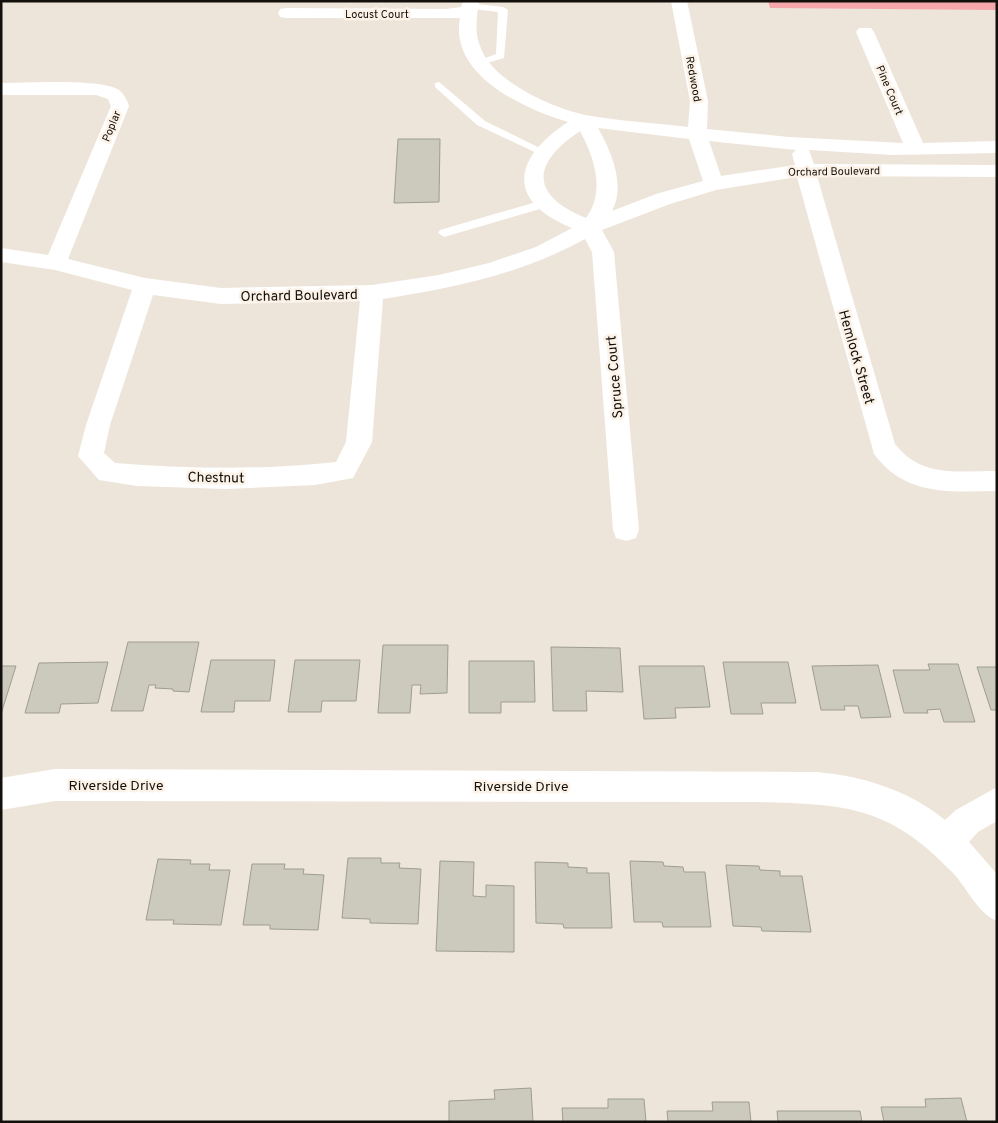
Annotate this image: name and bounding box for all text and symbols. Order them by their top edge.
street label: Locust Court [345,8,409,22]
street label: Redwood [682,55,704,103]
street label: Pine Court [872,63,906,117]
street label: Poplar [99,108,125,144]
street label: Orchard Boulevard [788,164,880,180]
street label: Orchard Boulevard [240,287,358,306]
street label: Hemlock Street [834,308,877,407]
street label: Spruce Court [603,335,628,419]
street label: Chestnut [187,470,245,487]
street label: Riverside Drive [69,778,163,795]
street label: Riverside Drive [474,779,568,796]

